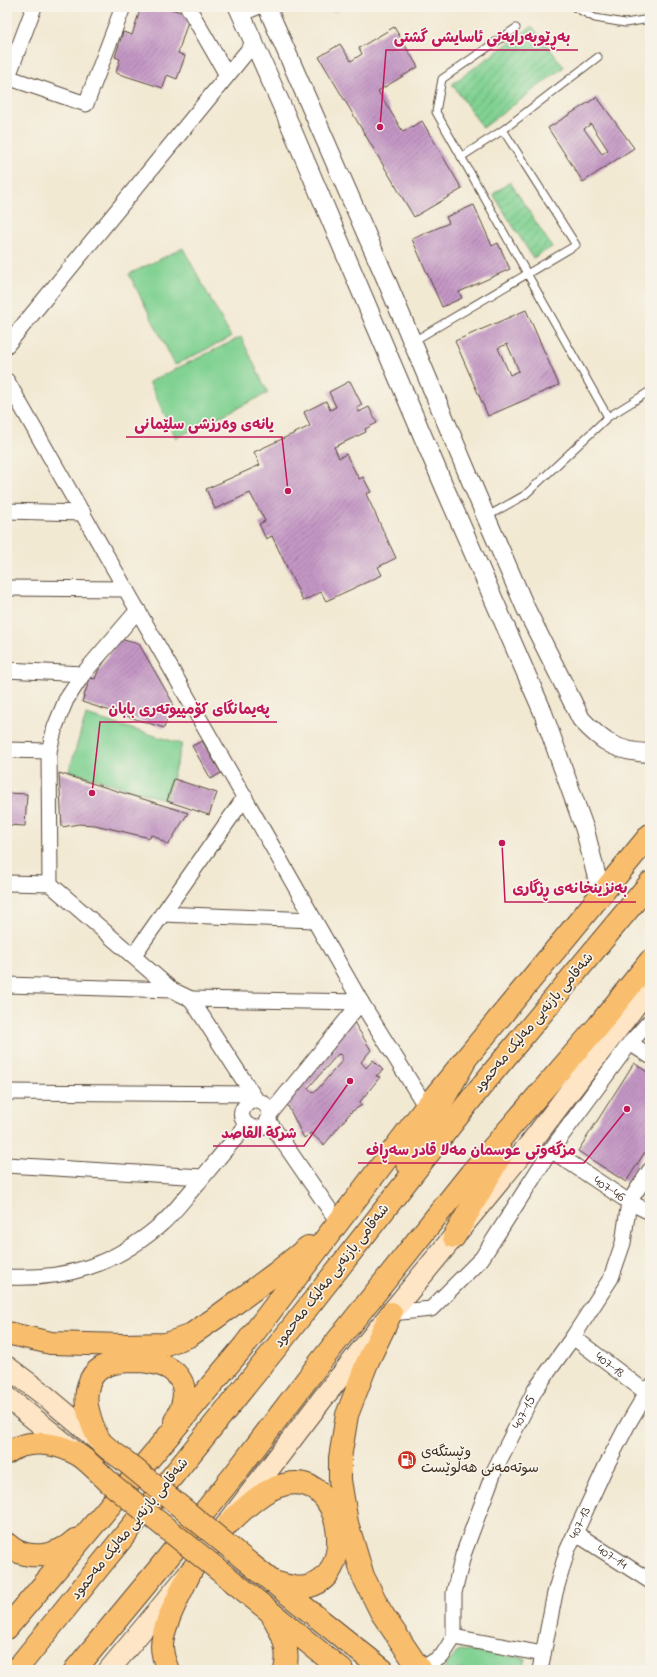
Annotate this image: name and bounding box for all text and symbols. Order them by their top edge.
callout: بەڕێوبەرایەتی ئاسایشی گشتی [386,23,578,50]
text: بەڕێوبەرایەتی ئاسایشی گشتی [394,27,570,50]
callout: یانەی وەرزشی سلێمانی [126,410,282,437]
text: یانەی وەرزشی سلێمانی [134,414,274,436]
callout: پەیمانگای کۆمپیوتەری بابان [100,695,277,722]
text: پەیمانگای کۆمپیوتەری بابان [108,699,270,721]
callout: بەنزینخانەی ڕزگاری [505,875,636,902]
text: بەنزینخانەی ڕزگاری [512,878,628,901]
street label: شەقامی بازنەیی مەلیک مەحمود [469,948,599,1098]
callout: شركة القاصد [213,1119,304,1146]
text: شركة القاصد [221,1123,297,1145]
callout: مزگەوتی عوسمان مەلا قادر سەڕاف [358,1136,584,1163]
text: مزگەوتی عوسمان مەلا قادر سەڕاف [366,1140,576,1163]
street label: 407-46 [589,1170,630,1207]
street label: شەقامی بازنەیی مەلیک مەحمود [269,1200,395,1352]
street label: 407-18 [590,1347,629,1383]
street label: 407-15 [506,1392,541,1433]
place label: وێستگەی سوتەمەنی هەڵوێست [421,1442,539,1479]
fuel station icon: وێستگەی سوتەمەنی هەڵوێست [396,1449,418,1471]
street label: شەقامی بازنەیی مەلیک مەحمود [66,1453,194,1605]
street label: 407-13 [563,1503,596,1542]
street label: 407-14 [592,1539,632,1575]

